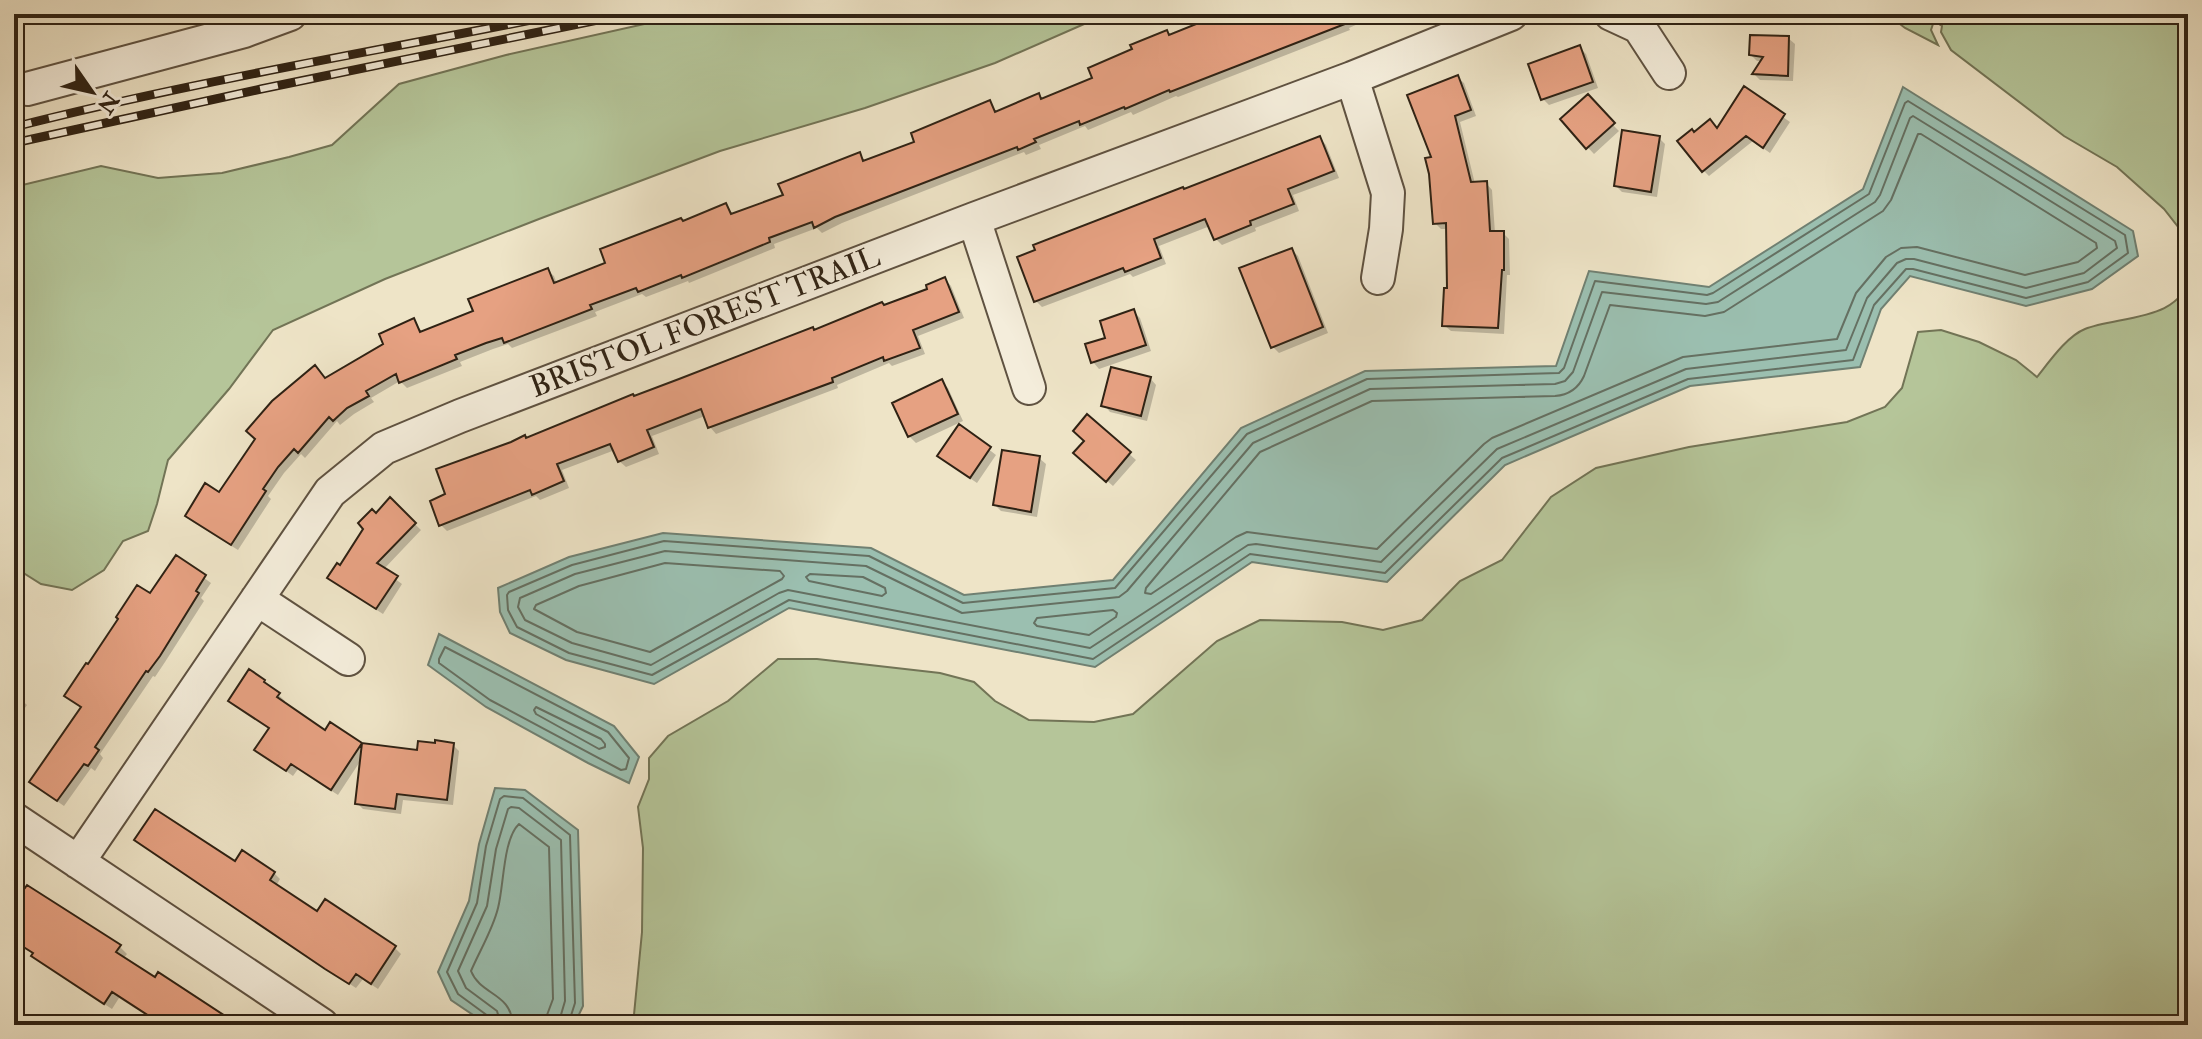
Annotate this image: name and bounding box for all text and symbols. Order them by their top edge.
north arrow [52,52,132,132]
text: N [90,86,125,119]
street label: BRISTOL FOREST TRAIL [525,238,886,406]

